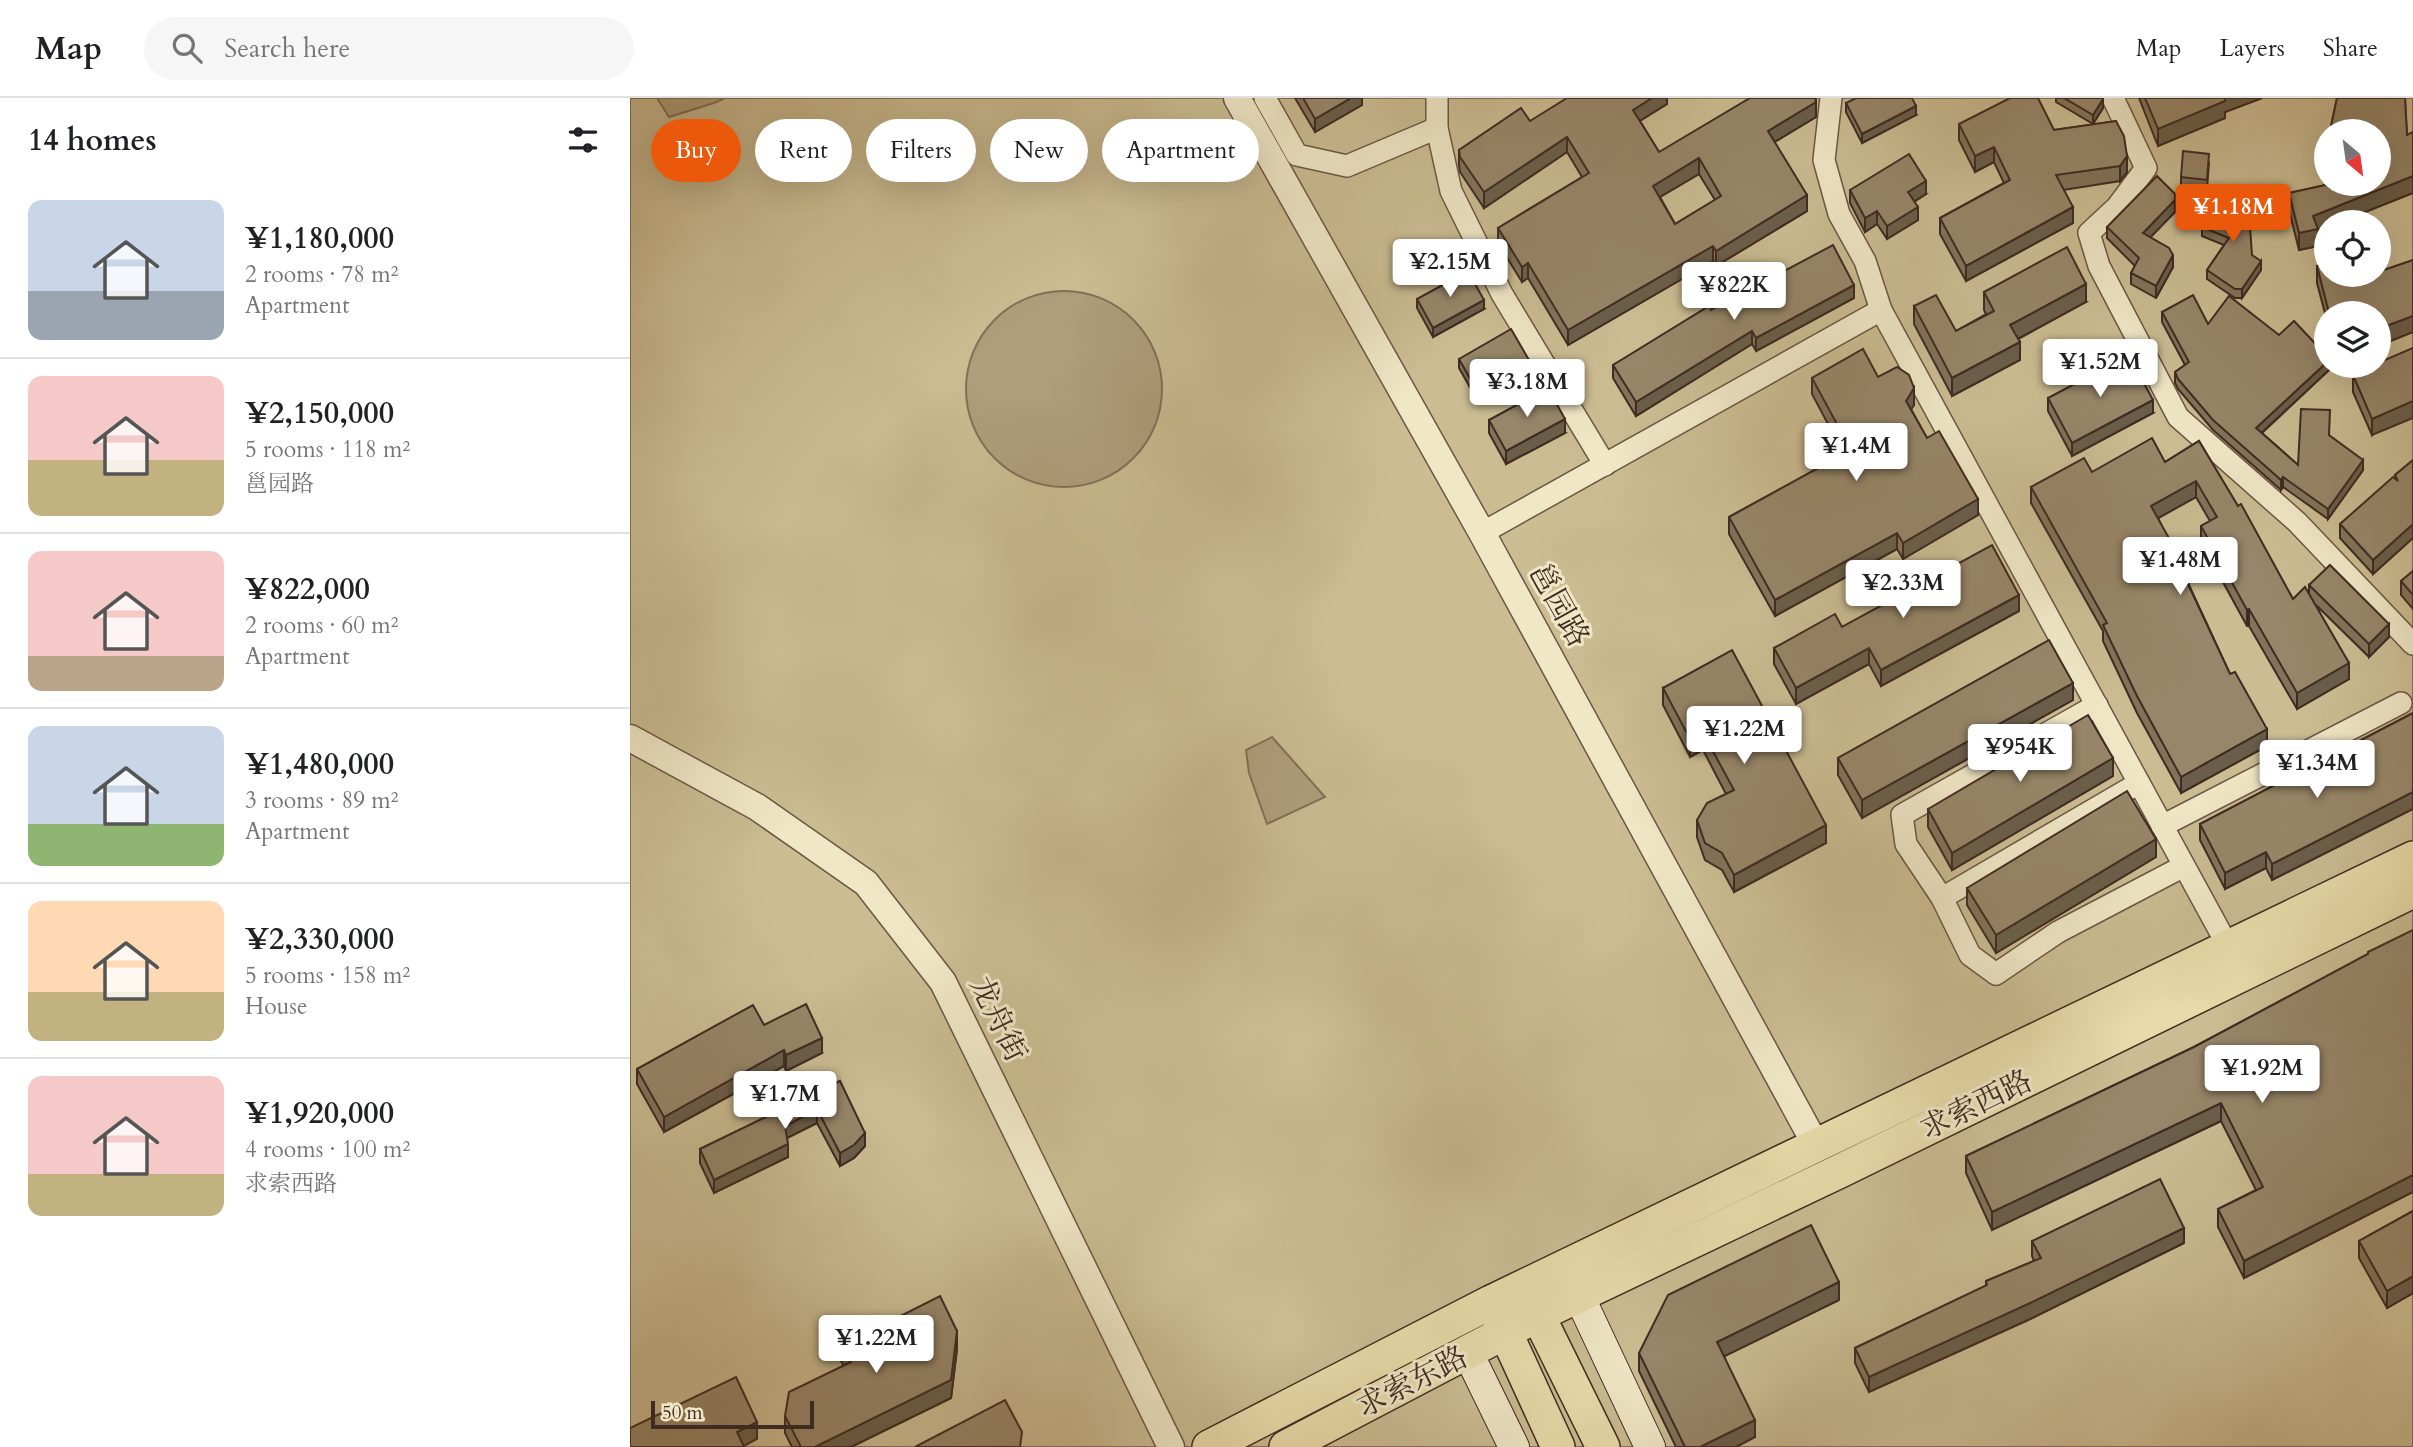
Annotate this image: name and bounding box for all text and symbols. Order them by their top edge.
search box [144,17,634,80]
text: Map [35,26,102,71]
icon: search [168,29,206,67]
text: Search here [224,31,350,66]
text: Map [2136,32,2182,65]
text: Layers [2220,32,2285,65]
text: Share [2323,32,2378,65]
chip: Buy [651,119,741,182]
chip: Rent [755,119,852,182]
chip: Filters [866,119,976,182]
chip: New [990,119,1088,182]
chip: Apartment [1102,119,1259,182]
north arrow [2314,119,2390,196]
map controls [2314,119,2391,378]
text: 14 homes [28,120,157,161]
icon: filters [564,121,602,159]
pin: ¥1.18M [2176,184,2290,244]
text: ¥1.18M [2192,191,2274,222]
button: locate [2314,210,2391,287]
text: ¥1,180,000 [245,218,394,259]
icon: home [84,228,168,312]
pin: ¥2.15M [1393,240,1507,299]
text: ¥2.15M [1409,246,1491,277]
text: 2 rooms · 78 m² [245,259,398,290]
pin: ¥822K [1685,262,1783,322]
text: ¥822K [1698,269,1770,300]
text: Apartment [245,290,349,321]
button: layers [2314,301,2391,378]
pin: ¥1.52M [2043,340,2157,399]
text: ¥1.52M [2059,346,2141,377]
pin: ¥3.18M [1470,360,1584,419]
text: ¥3.18M [1486,366,1568,397]
text: ¥2,150,000 [245,393,394,434]
icon: home [84,404,168,488]
pin: ¥1.4M [1807,424,1905,483]
text: ¥1.4M [1821,430,1891,461]
text: 5 rooms · 118 m² [245,434,410,465]
text: 邕园路 [245,468,314,499]
pin: ¥1.48M [2123,538,2237,597]
text: ¥1.48M [2139,544,2221,575]
street label: 邕园路 [1519,556,1599,654]
pin: ¥2.33M [1846,560,1960,620]
text: ¥2.33M [1862,567,1944,598]
text: ¥822,000 [245,569,370,610]
icon: home [84,579,168,663]
text: 2 rooms · 60 m² [245,610,398,641]
text: Apartment [245,641,349,672]
pin: ¥1.22M [1687,706,1801,766]
text: ¥1.22M [1703,713,1785,744]
pin: ¥954K [1971,724,2069,784]
text: ¥954K [1984,731,2056,762]
pin: ¥1.34M [2260,740,2374,800]
text: ¥1,480,000 [245,744,394,785]
text: ¥1.34M [2276,747,2358,778]
icon: home [84,754,168,838]
text: 3 rooms · 89 m² [245,785,398,816]
text: Apartment [245,816,349,847]
text: ¥2,330,000 [245,919,394,960]
icon: home [84,929,168,1013]
text: 5 rooms · 158 m² [245,960,410,991]
street label: 龙舟街 [960,970,1036,1068]
text: House [245,991,307,1022]
pin: ¥1.92M [2205,1046,2319,1105]
text: ¥1.92M [2221,1052,2303,1083]
street label: 求索西路 [1913,1060,2039,1150]
pin: ¥1.7M [736,1072,834,1131]
text: ¥1.7M [750,1078,820,1109]
text: ¥1,920,000 [245,1093,394,1134]
icon: home [84,1104,168,1188]
text: 4 rooms · 100 m² [245,1134,410,1165]
text: 求索西路 [245,1168,337,1199]
pin: ¥1.22M [819,1316,933,1375]
text: ¥1.22M [835,1322,917,1353]
street label: 求索东路 [1349,1336,1475,1428]
scale bar [651,1398,814,1430]
text: 50 m [662,1400,703,1426]

